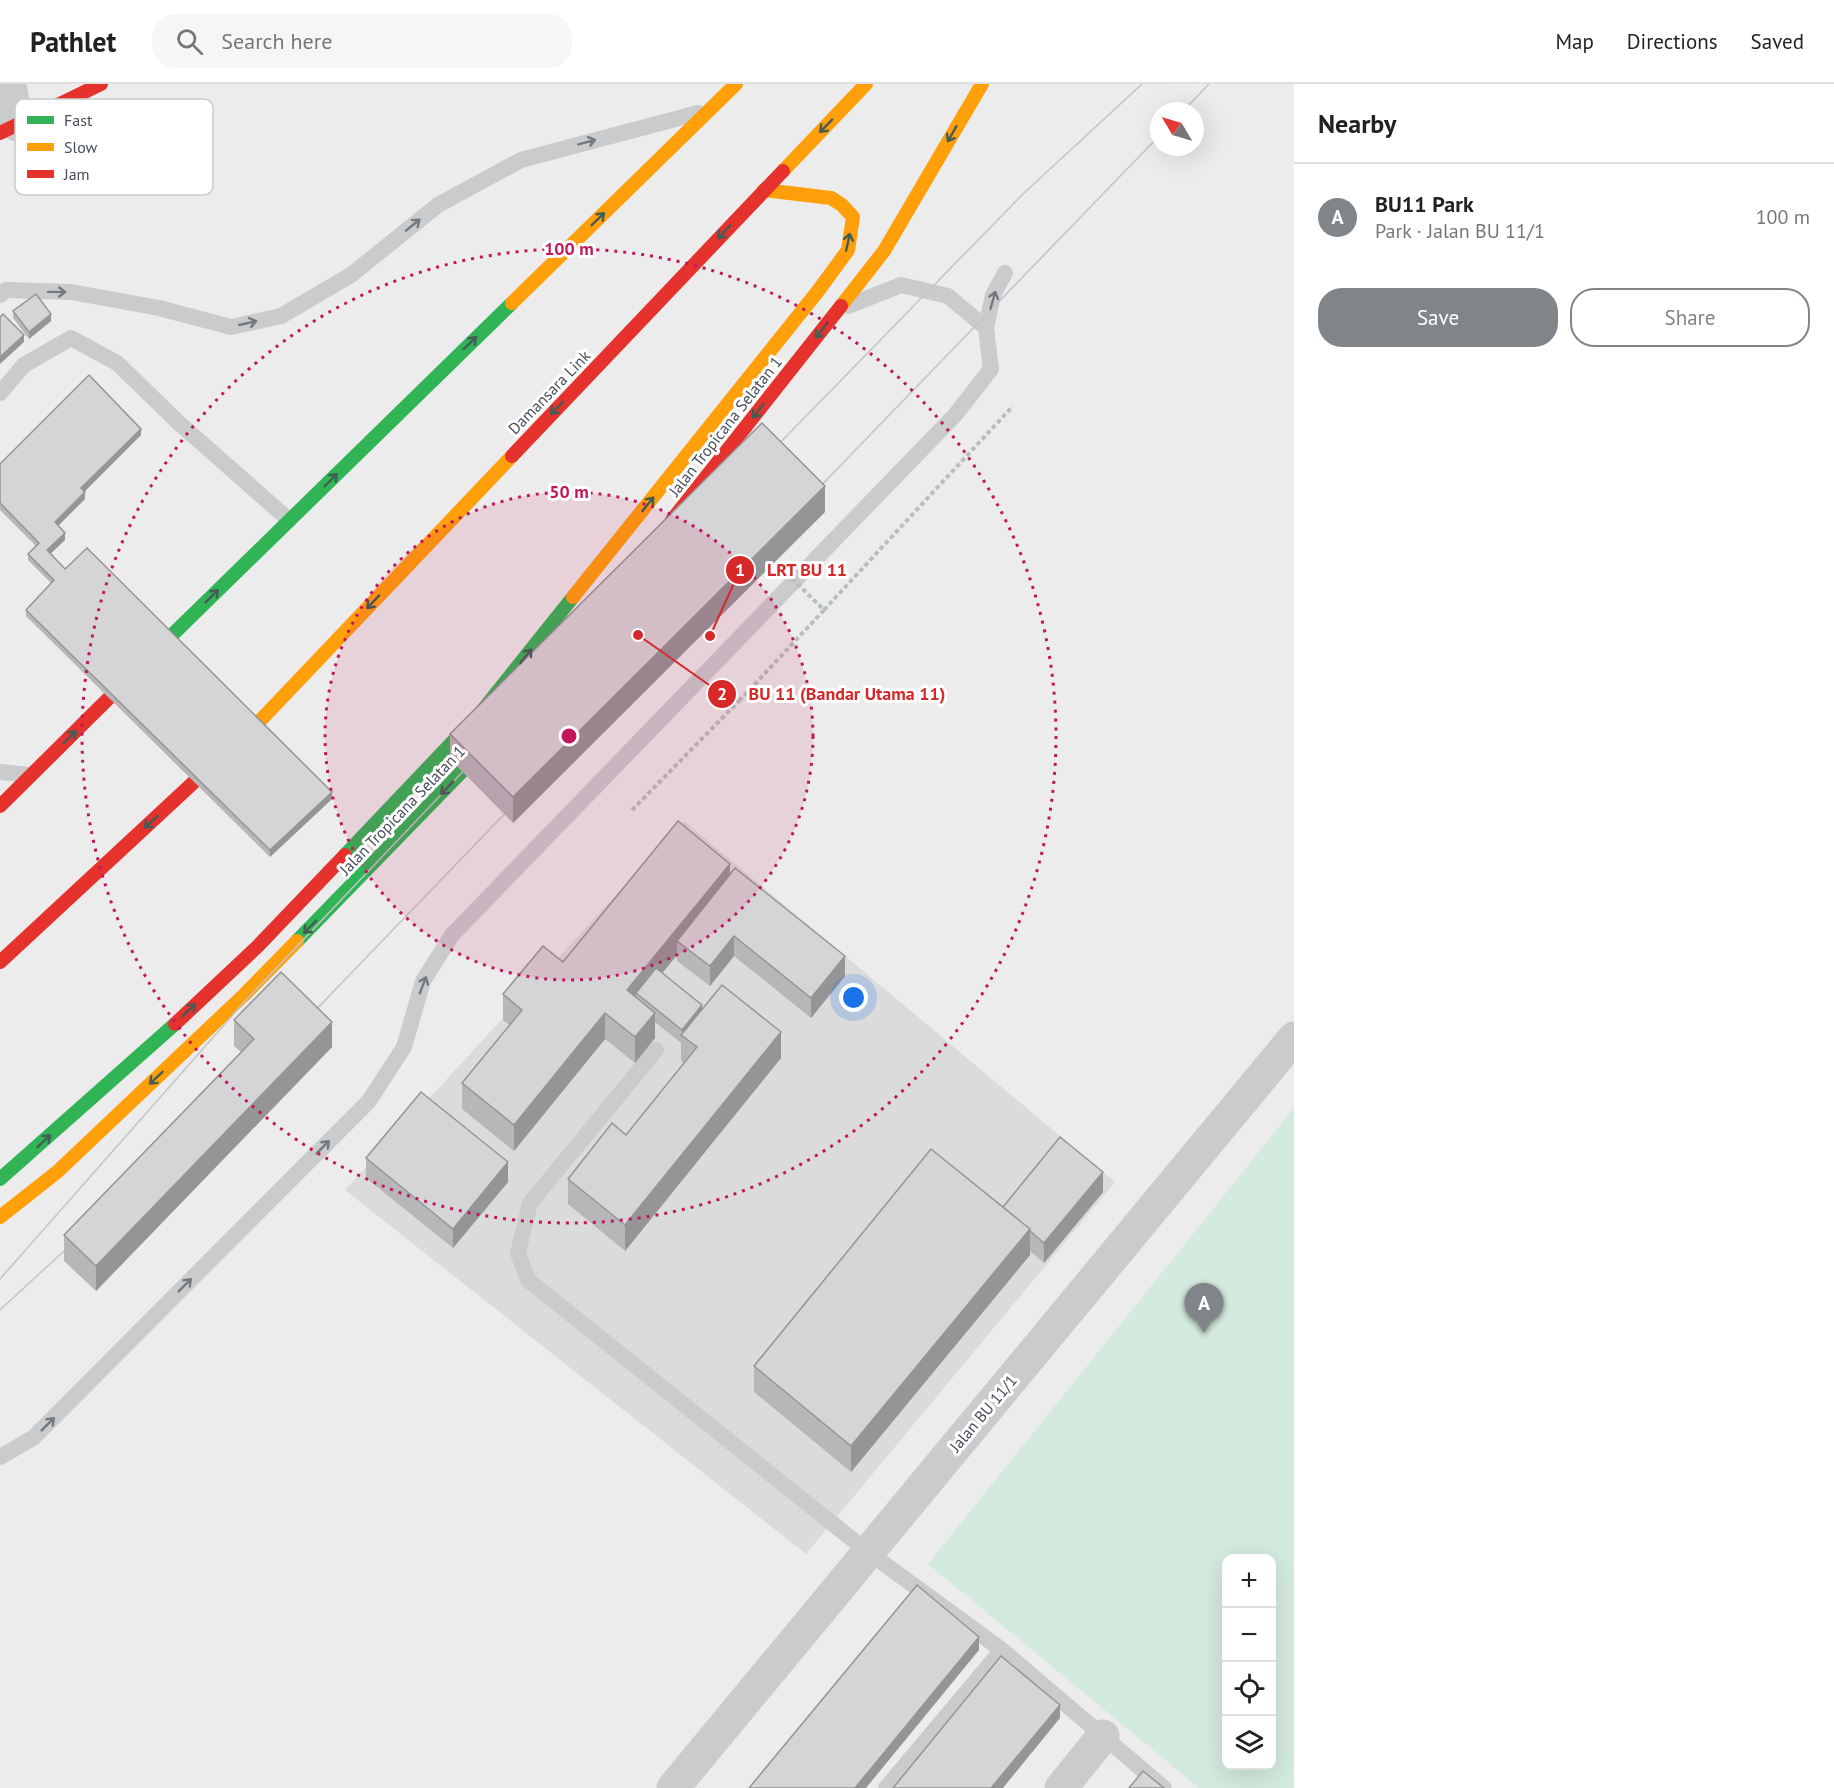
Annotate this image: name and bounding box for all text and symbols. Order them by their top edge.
search box [152,14,572,68]
text: Pathlet [30,23,116,60]
icon: search [173,25,206,58]
text: Search here [221,27,332,55]
text: Map [1555,28,1594,55]
text: Directions [1627,28,1718,55]
text: Saved [1751,28,1804,55]
legend [15,99,213,195]
north arrow [1150,102,1204,156]
text: Nearby [1318,107,1396,140]
text: Fast [64,110,93,130]
one-way arrow [819,119,833,134]
one-way arrow [946,126,958,143]
one-way arrow [578,136,597,147]
text: Slow [64,137,98,157]
text: Jam [63,164,90,184]
text: BU11 Park [1375,190,1474,218]
text: A [1331,204,1344,230]
text: 100 m [1756,204,1810,230]
one-way arrow [590,211,605,226]
one-way arrow [405,218,421,231]
text: Park · Jalan BU 11/1 [1375,218,1545,244]
one-way arrow [717,225,731,240]
one-way arrow [843,233,854,253]
text: 100 m [544,237,594,260]
one-way arrow [47,286,67,297]
button: Save [1318,288,1558,347]
button: Share [1570,288,1810,347]
one-way arrow [988,291,999,310]
one-way arrow [237,317,257,328]
one-way arrow [814,323,827,339]
one-way arrow [463,336,478,351]
street label: Damansara Link [504,345,594,438]
street label: Jalan Tropicana Selatan 1 [663,352,786,501]
one-way arrow [551,400,565,415]
one-way arrow [751,403,764,419]
one-way arrow [323,472,338,487]
text: 50 m [549,480,589,503]
one-way arrow [641,496,654,512]
callout: LRT BU 11 [725,552,860,588]
text: 1 [735,558,745,581]
text: LRT BU 11 [767,558,847,581]
one-way arrow [204,589,219,604]
one-way arrow [366,595,380,610]
one-way arrow [519,648,532,664]
callout: BU 11 (Bandar Utama 11) [707,676,958,712]
text: 2 [717,682,727,705]
text: BU 11 (Bandar Utama 11) [749,682,945,705]
centre of rings [559,726,579,746]
one-way arrow [62,729,77,744]
street label: Jalan Tropicana Selatan 1 [334,741,469,880]
one-way arrow [439,780,454,795]
one-way arrow [143,815,158,829]
one-way arrow [303,920,318,935]
one-way arrow [418,976,429,994]
your location [839,983,868,1012]
one-way arrow [182,1003,197,1017]
one-way arrow [149,1071,164,1086]
one-way arrow [37,1134,52,1148]
one-way arrow [315,1140,330,1155]
one-way arrow [178,1278,193,1293]
pin: A [1184,1284,1224,1333]
street label: Jalan BU 11/1 [944,1371,1021,1456]
one-way arrow [40,1416,55,1431]
map controls [1222,1554,1276,1770]
button: + [1222,1554,1276,1608]
button: − [1222,1608,1276,1662]
button: locate [1222,1662,1276,1716]
button: layers [1222,1716,1276,1770]

